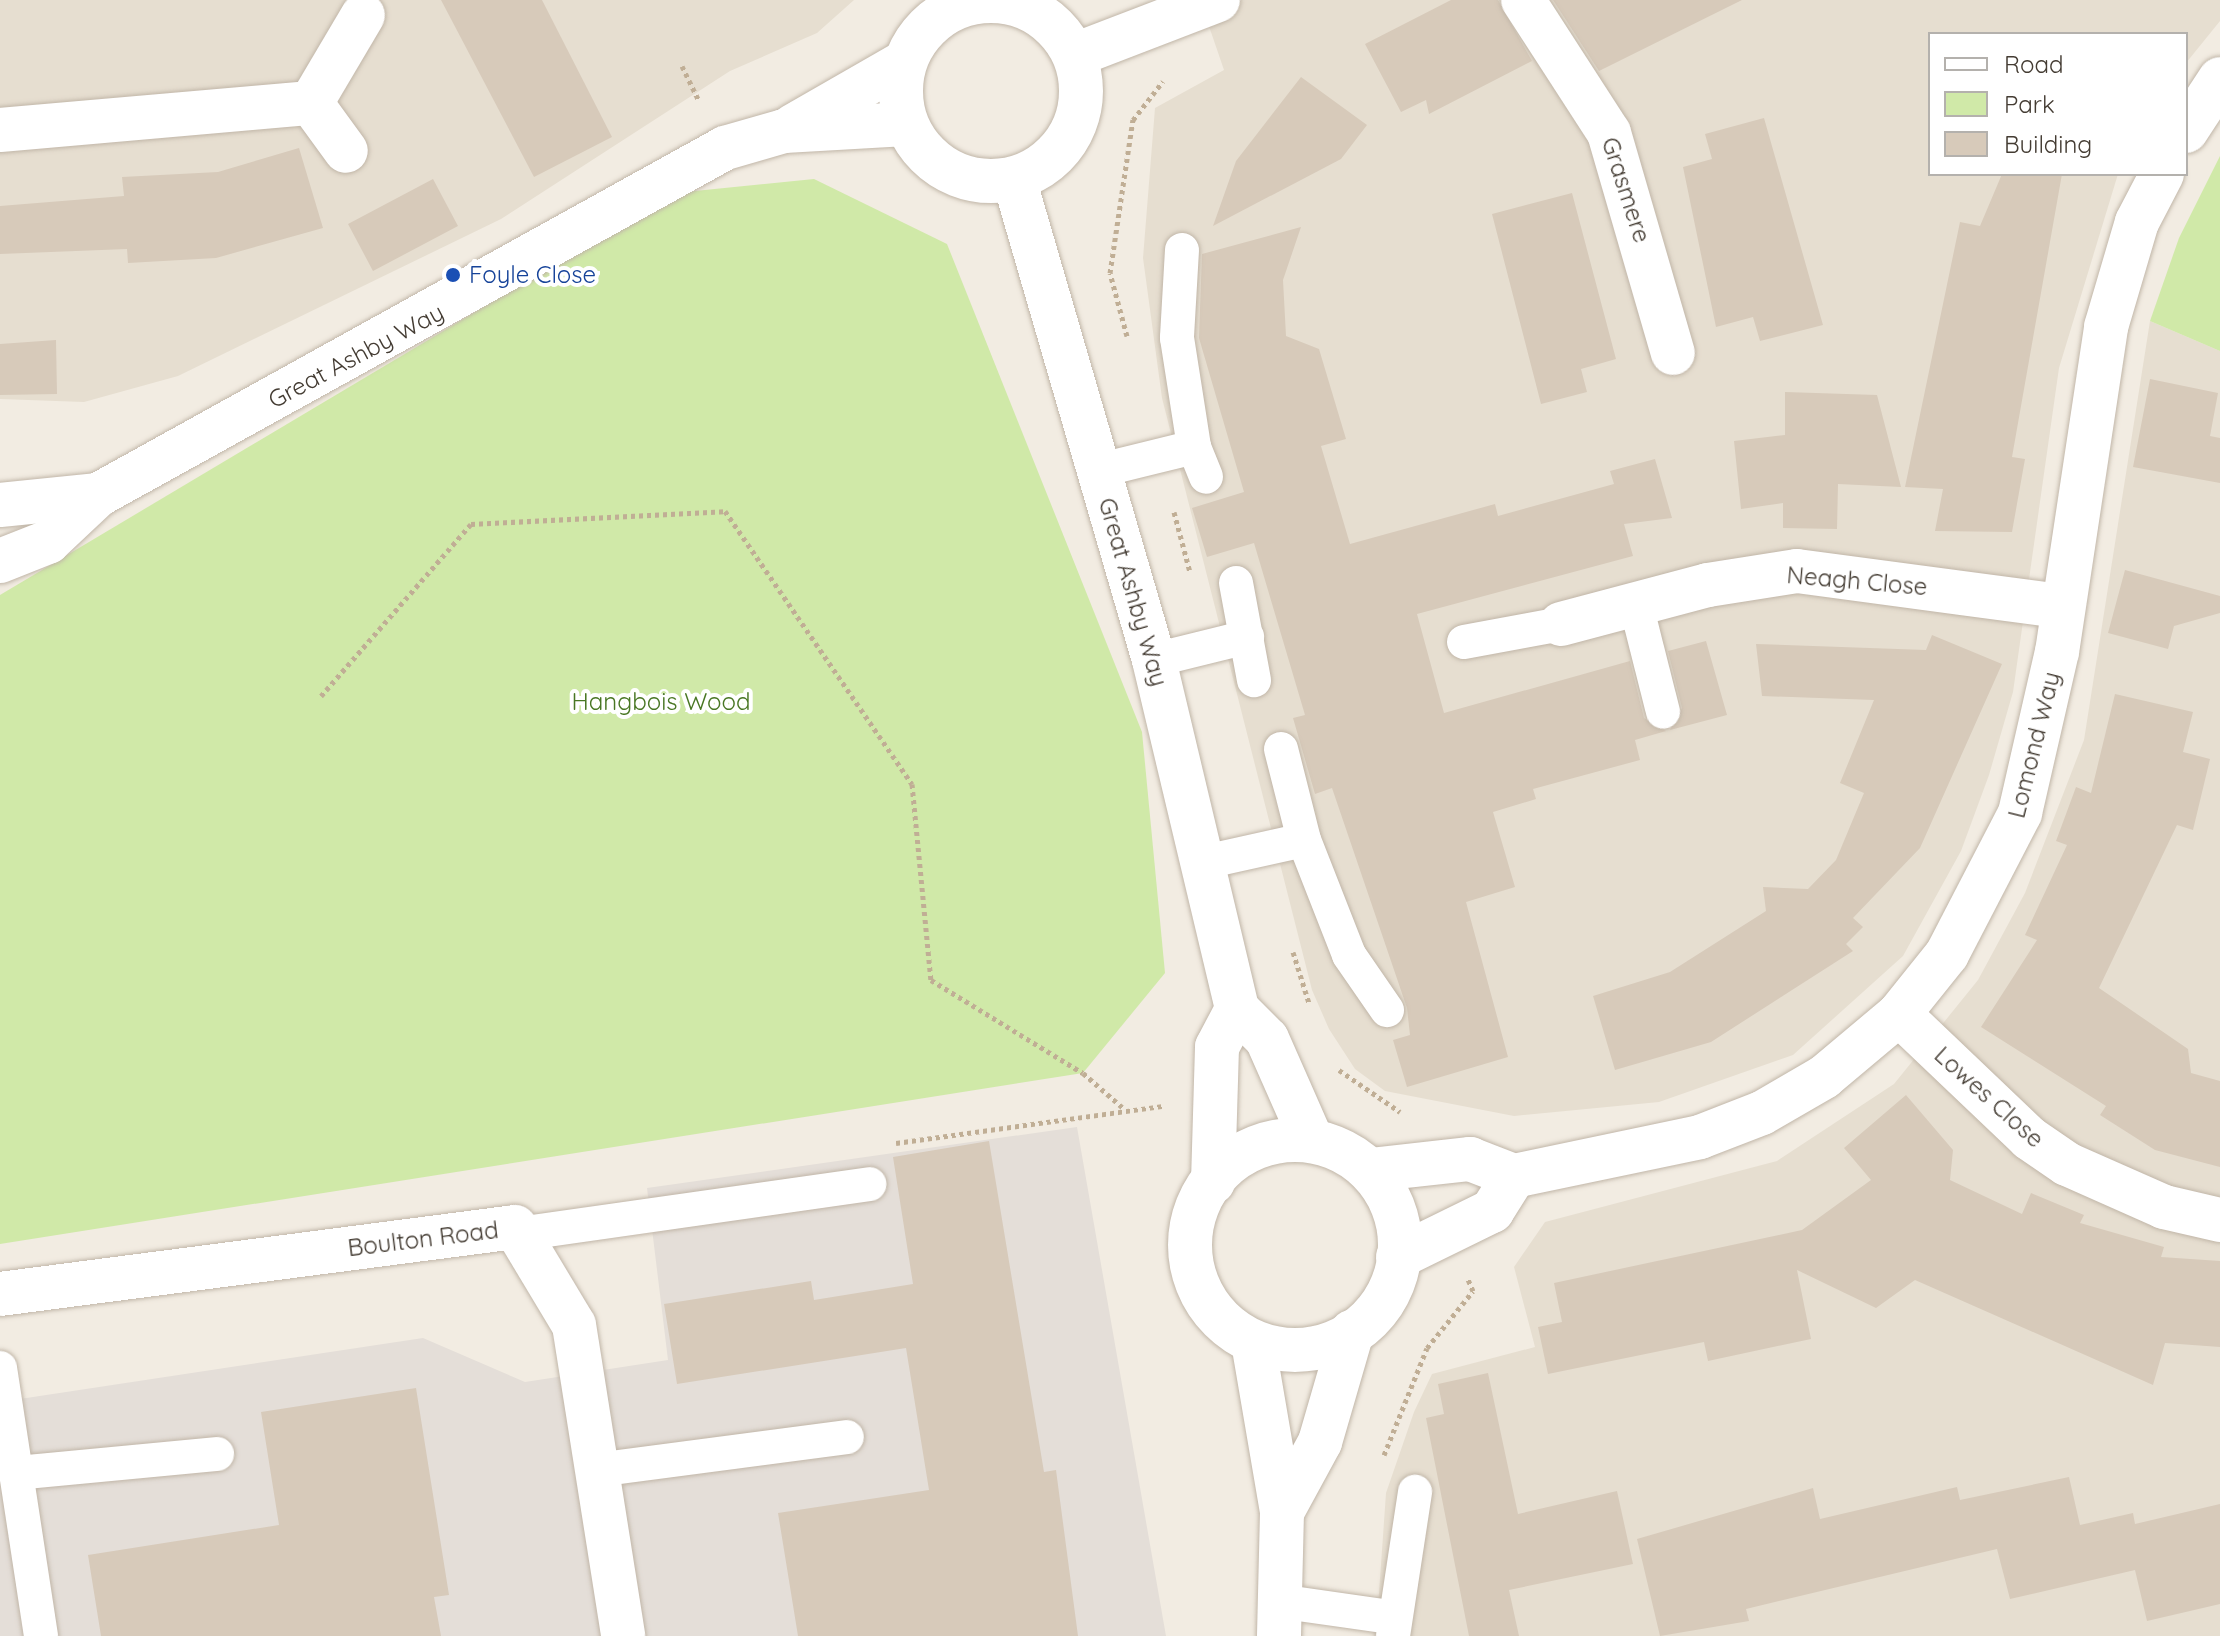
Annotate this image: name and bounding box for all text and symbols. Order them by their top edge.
legend [1928,32,2188,176]
text: Road [2004,49,2064,79]
text: Park [2004,89,2055,119]
text: Building [2004,129,2092,159]
street label: Grasmere [1595,134,1657,246]
place label: Foyle Close [469,261,596,289]
marker: Foyle Close [444,266,462,284]
street label: Great Ashby Way [263,298,449,414]
street label: Great Ashby Way [1092,495,1174,689]
street label: Neagh Close [1785,561,1929,601]
street label: Lomond Way [2002,669,2066,821]
park label: Hangbois Wood [571,688,751,716]
street label: Lowes Close [1928,1040,2050,1154]
street label: Boulton Road [346,1215,500,1263]

